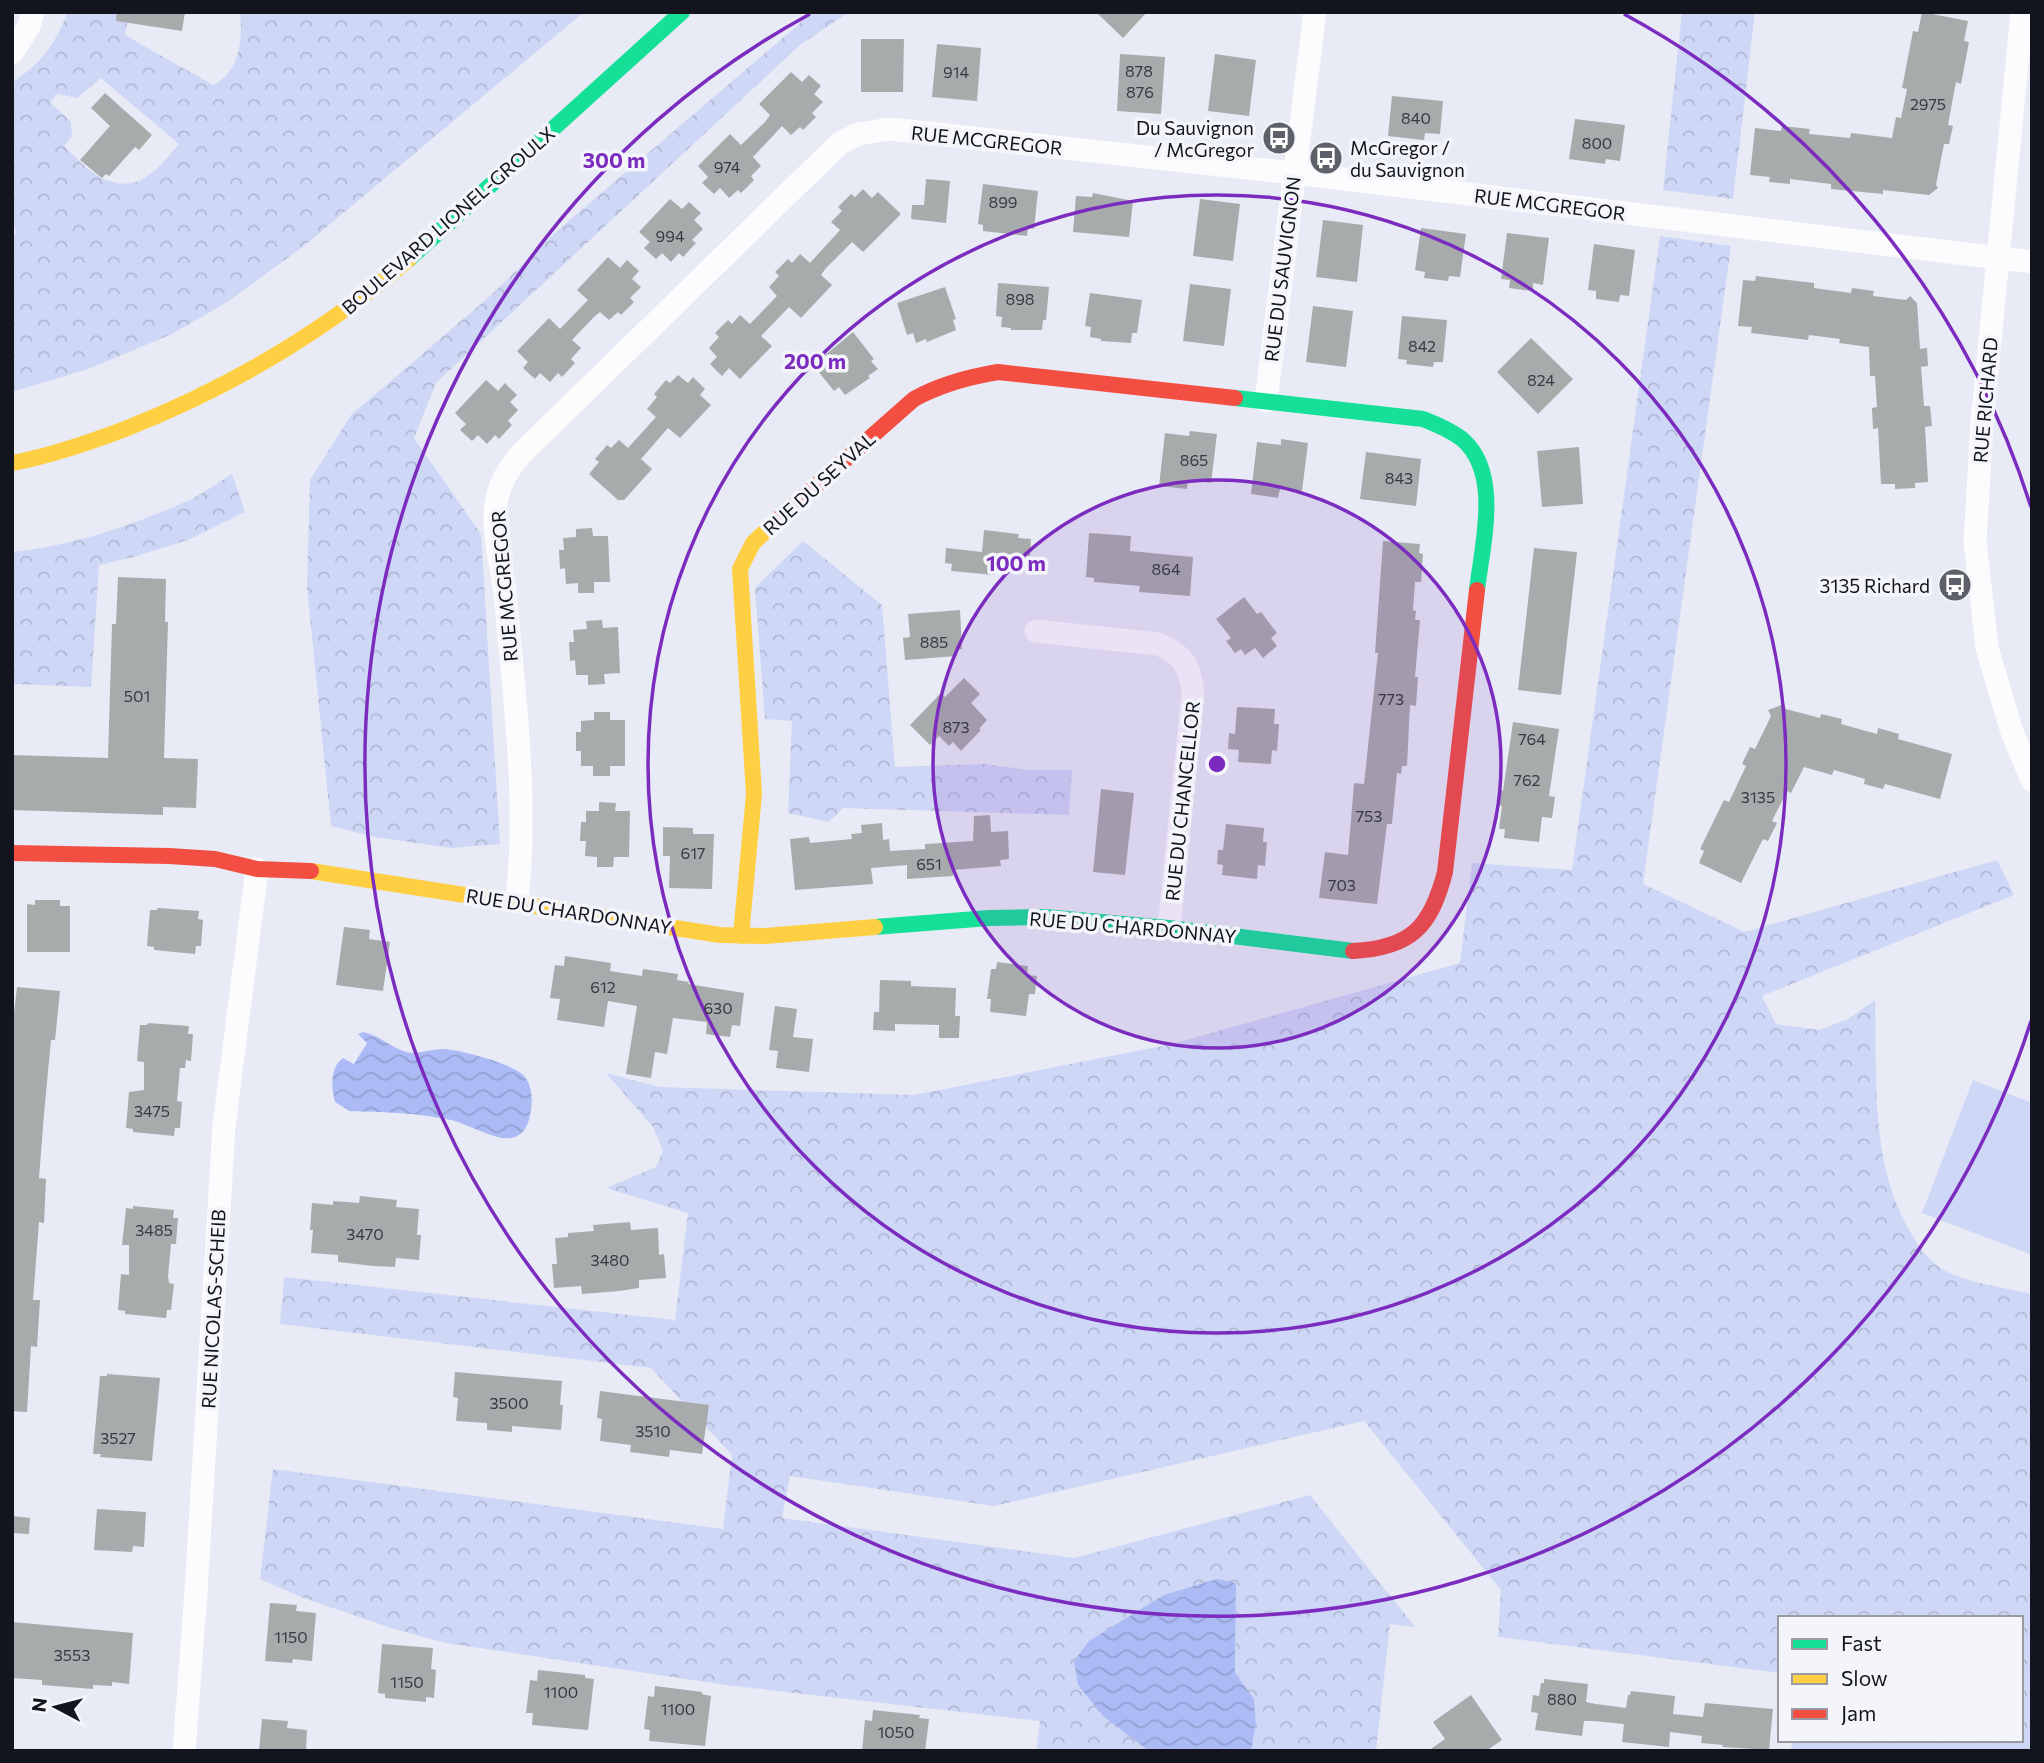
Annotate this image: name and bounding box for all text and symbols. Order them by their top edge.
house number: 878 [1125,61,1153,80]
house number: 914 [943,62,969,81]
house number: 876 [1126,82,1154,101]
house number: 2975 [1910,94,1946,113]
house number: 840 [1401,108,1431,127]
place label: Du Sauvignon / McGregor [1136,116,1254,161]
bus stop icon: Du Sauvignon / McGregor [1260,119,1298,157]
street label: BOULEVARD LIONEL-GROULX [337,121,559,319]
street label: RUE MCGREGOR [910,121,1064,159]
house number: 800 [1582,133,1612,152]
place label: McGregor / du Sauvignon [1350,136,1465,181]
bus stop icon: McGregor / du Sauvignon [1307,139,1345,177]
text: 300 m [583,147,645,172]
house number: 974 [714,157,741,176]
street label: RUE DU SAUVIGNON [1259,175,1305,363]
street label: RUE MCGREGOR [1473,183,1627,225]
house number: 899 [988,192,1018,211]
house number: 994 [655,226,685,245]
house number: 898 [1005,289,1035,308]
house number: 842 [1408,336,1436,355]
street label: RUE RICHARD [1968,336,2002,464]
text: 200 m [784,348,846,373]
house number: 824 [1527,370,1555,389]
street label: RUE DU SEYVAL [758,426,880,539]
house number: 865 [1180,450,1208,469]
house number: 843 [1385,468,1413,487]
street label: RUE MCGREGOR [486,509,522,663]
text: 100 m [986,550,1046,575]
house number: 864 [1151,559,1181,578]
bus stop icon: 3135 Richard [1936,566,1974,604]
place label: 3135 Richard [1820,574,1930,597]
house number: 885 [920,632,948,651]
house number: 501 [124,686,150,705]
house number: 773 [1378,689,1404,708]
street label: RUE DU CHANCELLOR [1160,699,1204,902]
house number: 873 [942,717,970,736]
house number: 764 [1518,729,1546,748]
centre of rings [1205,752,1229,776]
house number: 762 [1514,770,1541,789]
house number: 3135 [1741,787,1775,806]
house number: 753 [1356,806,1382,825]
house number: 617 [681,843,706,862]
house number: 651 [916,854,942,873]
house number: 703 [1328,875,1356,894]
street label: RUE DU CHARDONNAY [465,883,673,939]
street label: RUE DU CHARDONNAY [1029,906,1237,948]
house number: 612 [590,977,616,996]
house number: 630 [703,998,733,1017]
house number: 3475 [134,1101,170,1120]
street label: RUE NICOLAS-SCHEIB [196,1209,230,1409]
house number: 3485 [135,1220,173,1239]
house number: 3470 [346,1224,384,1243]
house number: 3480 [591,1250,629,1269]
house number: 3500 [489,1393,529,1412]
house number: 3510 [635,1421,671,1440]
house number: 3527 [100,1428,136,1447]
legend [1778,1616,2023,1742]
house number: 1150 [274,1627,308,1646]
text: Fast [1841,1630,1882,1655]
house number: 3553 [54,1645,90,1664]
text: Slow [1841,1665,1888,1690]
north arrow [21,1672,91,1742]
house number: 1150 [390,1672,424,1691]
house number: 1100 [544,1682,578,1701]
house number: 880 [1547,1689,1577,1708]
text: N [26,1696,51,1713]
house number: 1100 [661,1699,695,1718]
text: Jam [1841,1700,1876,1725]
house number: 1050 [878,1722,914,1741]

